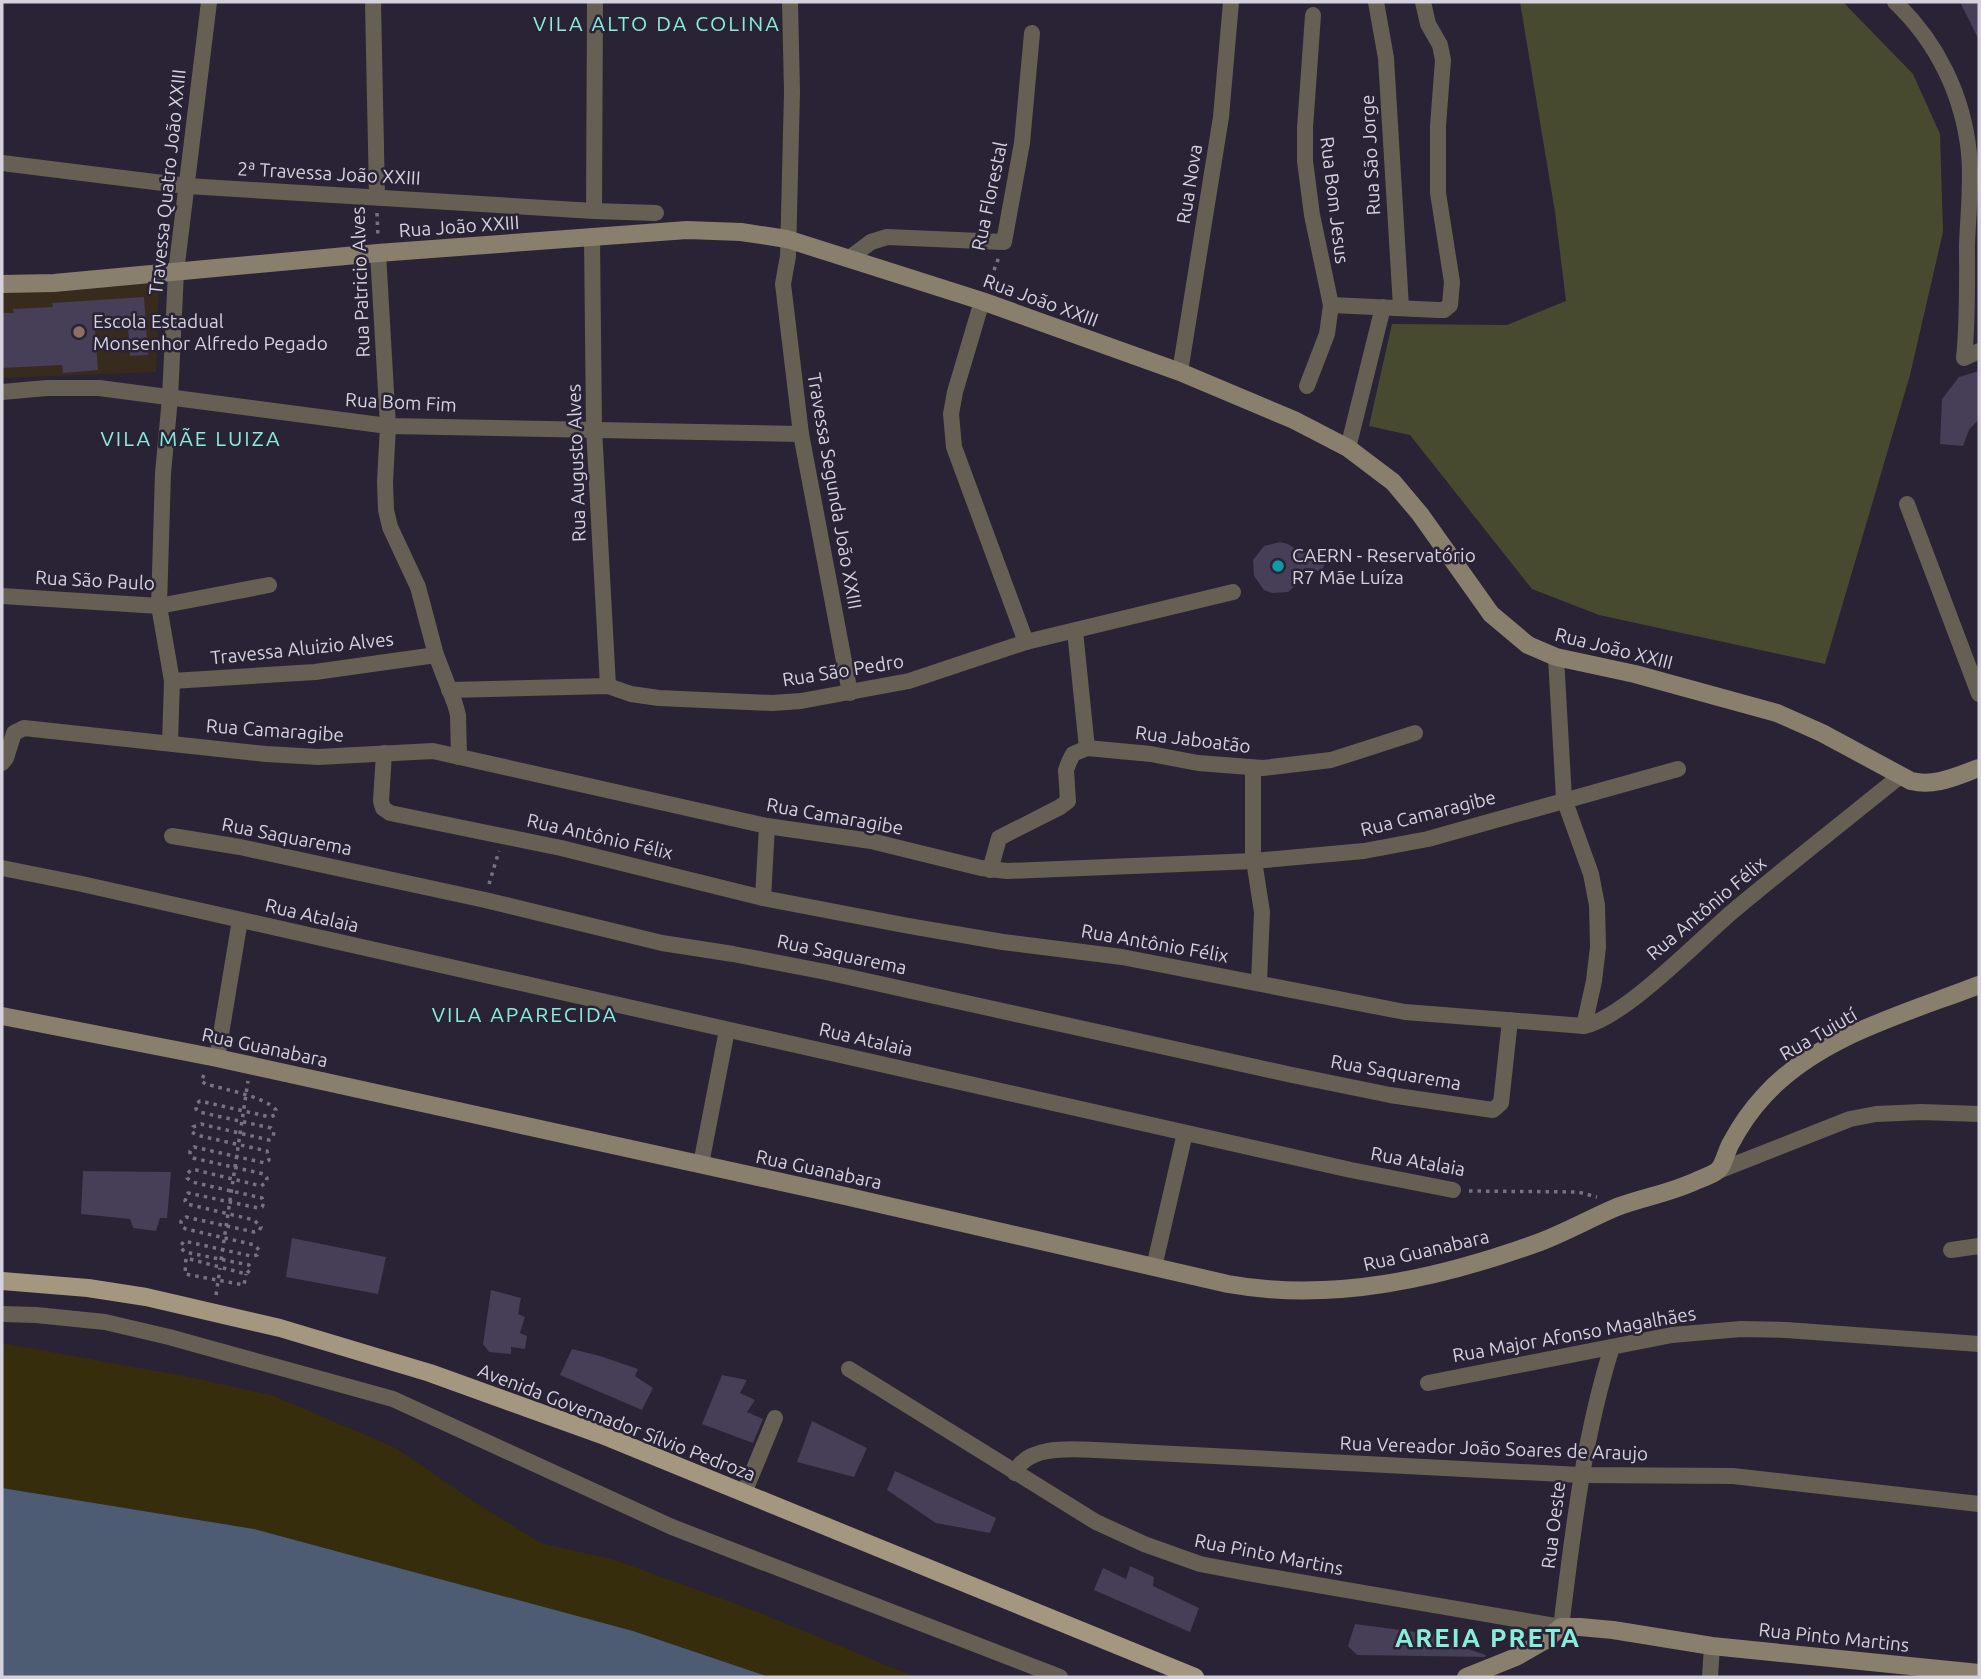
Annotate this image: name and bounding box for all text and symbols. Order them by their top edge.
district label: VILA ALTO DA COLINA [533,11,781,35]
street label: Travessa Quatro João XXIII [144,68,190,296]
street label: Rua São Jorge [1356,94,1384,216]
street label: Rua Bom Jesus [1316,135,1354,265]
street label: Rua Florestal [967,139,1011,253]
street label: Rua Nova [1172,143,1206,225]
street label: 2ª Travessa João XXIII [237,157,421,189]
street label: Rua Patricio Alves [346,206,374,358]
street label: Rua João XXIII [398,211,520,241]
street label: Rua João XXIII [980,269,1102,331]
place label: Escola Estadual Monsenhor Alfredo Pegado [93,310,328,354]
marker: Escola Estadual Monsenhor Alfredo Pegado [71,324,87,340]
street label: Travessa Segunda João XXIII [803,371,867,611]
street label: Rua Augusto Alves [562,384,590,542]
street label: Rua Bom Fim [345,388,457,416]
district label: VILA MÃE LUIZA [100,426,282,450]
place label: CAERN - Reservatório R7 Mãe Luíza [1292,544,1476,588]
marker: CAERN - Reservatório R7 Mãe Luíza [1270,558,1286,574]
street label: Rua São Paulo [35,566,155,594]
street label: Rua João XXIII [1553,623,1675,673]
street label: Travessa Aluizio Alves [209,627,395,669]
street label: Rua São Pedro [781,650,905,690]
street label: Rua Camaragibe [205,714,345,746]
street label: Rua Jaboatão [1134,721,1252,757]
street label: Rua Camaragibe [1358,786,1498,840]
street label: Rua Camaragibe [765,793,905,839]
street label: Rua Antônio Félix [525,809,676,864]
street label: Rua Saquarema [220,813,354,859]
street label: Rua Antônio Félix [1642,851,1770,964]
street label: Rua Atalaia [263,894,361,936]
street label: Rua Antônio Félix [1080,919,1231,967]
street label: Rua Saquarema [775,930,909,978]
district label: VILA APARECIDA [432,1002,618,1026]
street label: Rua Tuiutí [1776,1003,1861,1065]
street label: Rua Atalaia [817,1018,915,1060]
street label: Rua Guanabara [200,1023,330,1071]
street label: Rua Saquarema [1329,1050,1463,1094]
street label: Rua Atalaia [1369,1142,1467,1180]
street label: Rua Guanabara [754,1145,884,1193]
street label: Rua Guanabara [1361,1225,1491,1275]
street label: Rua Major Afonso Magalhães [1451,1302,1697,1366]
street label: Avenida Governador Sílvio Pedroza [475,1359,759,1485]
street label: Rua Vereador João Soares de Araujo [1339,1432,1649,1464]
street label: Rua Oeste [1537,1480,1569,1570]
street label: Rua Pinto Martins [1193,1529,1345,1579]
street label: Rua Pinto Martins [1758,1618,1910,1656]
district label: AREIA PRETA [1395,1623,1581,1652]

